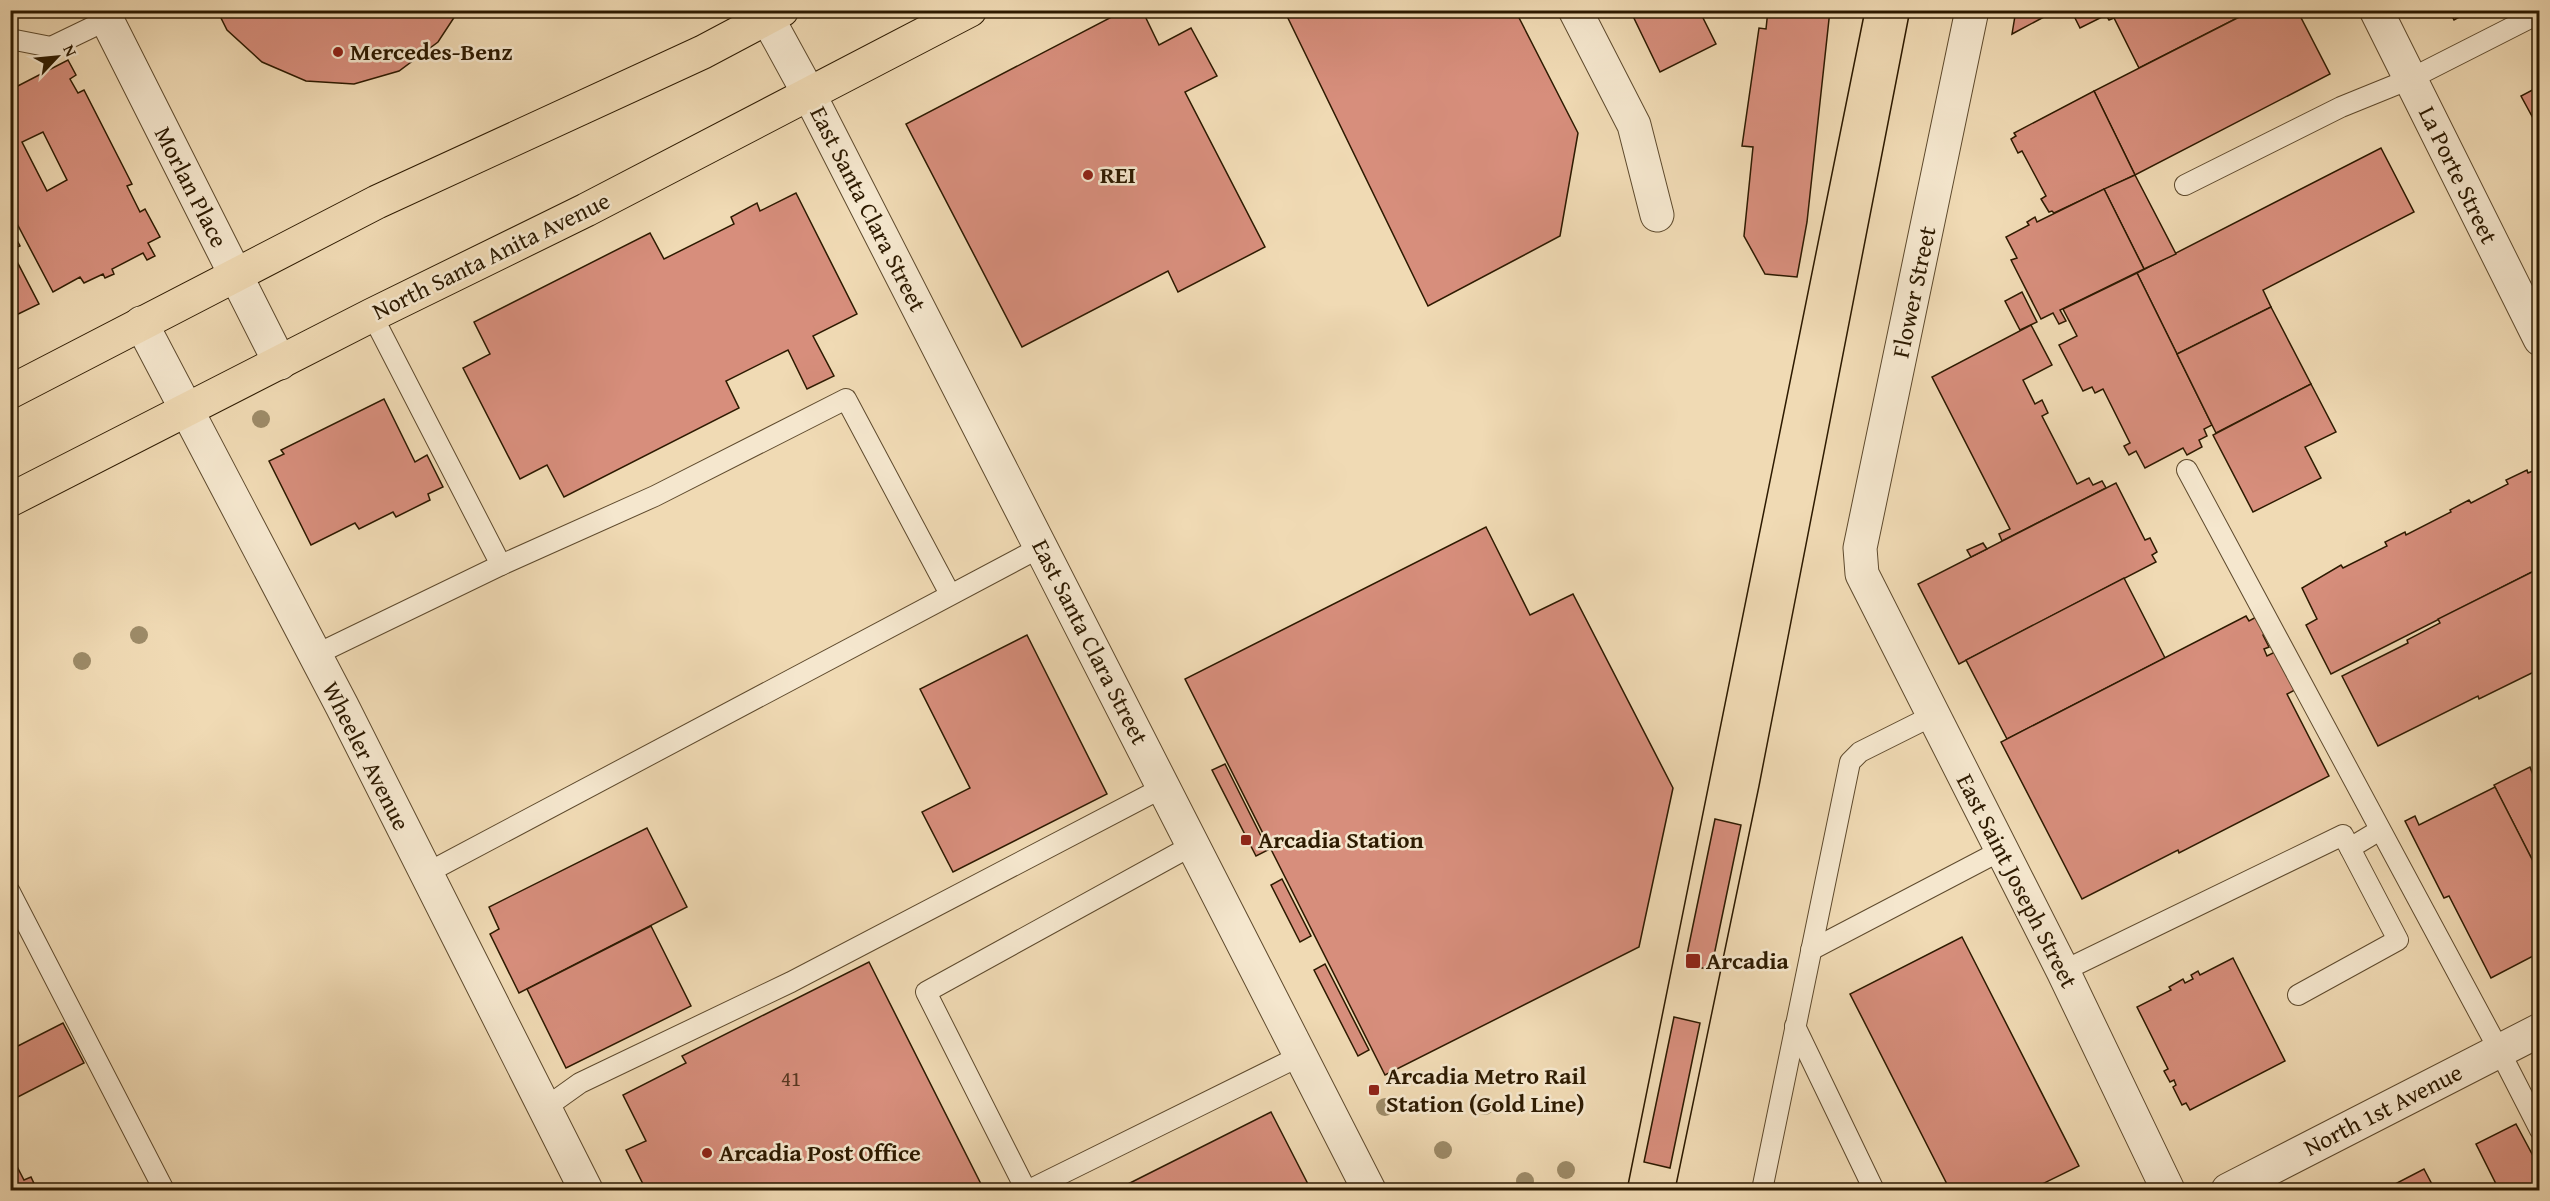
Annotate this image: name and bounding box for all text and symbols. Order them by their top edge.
north arrow [27,27,87,87]
place label: Mercedes-Benz [350,34,513,69]
text: N [57,40,84,61]
marker: Mercedes-Benz [331,45,345,59]
street label: East Santa Clara Street [801,100,936,318]
street label: La Porte Street [2410,100,2507,250]
street label: Morlan Place [146,120,237,253]
place label: REI [1100,157,1136,192]
marker: REI [1081,168,1095,182]
street label: North Santa Anita Avenue [366,183,615,328]
street label: Flower Street [1882,222,1945,361]
street label: East Santa Clara Street [1023,533,1158,751]
street label: Wheeler Avenue [314,675,419,836]
street label: East Saint Joseph Street [1948,767,2087,995]
place label: Arcadia Station [1258,822,1424,857]
marker: Arcadia Station [1239,833,1253,847]
place label: Arcadia [1706,943,1790,978]
marker: Arcadia [1684,952,1702,970]
street label: North 1st Avenue [2297,1055,2468,1165]
place label: Arcadia Metro Rail Station (Gold Line) [1386,1058,1587,1121]
house number: 41 [781,1063,801,1094]
marker: Arcadia Metro Rail Station (Gold Line) [1367,1083,1381,1097]
place label: Arcadia Post Office [719,1135,921,1170]
marker: Arcadia Post Office [700,1146,714,1160]

